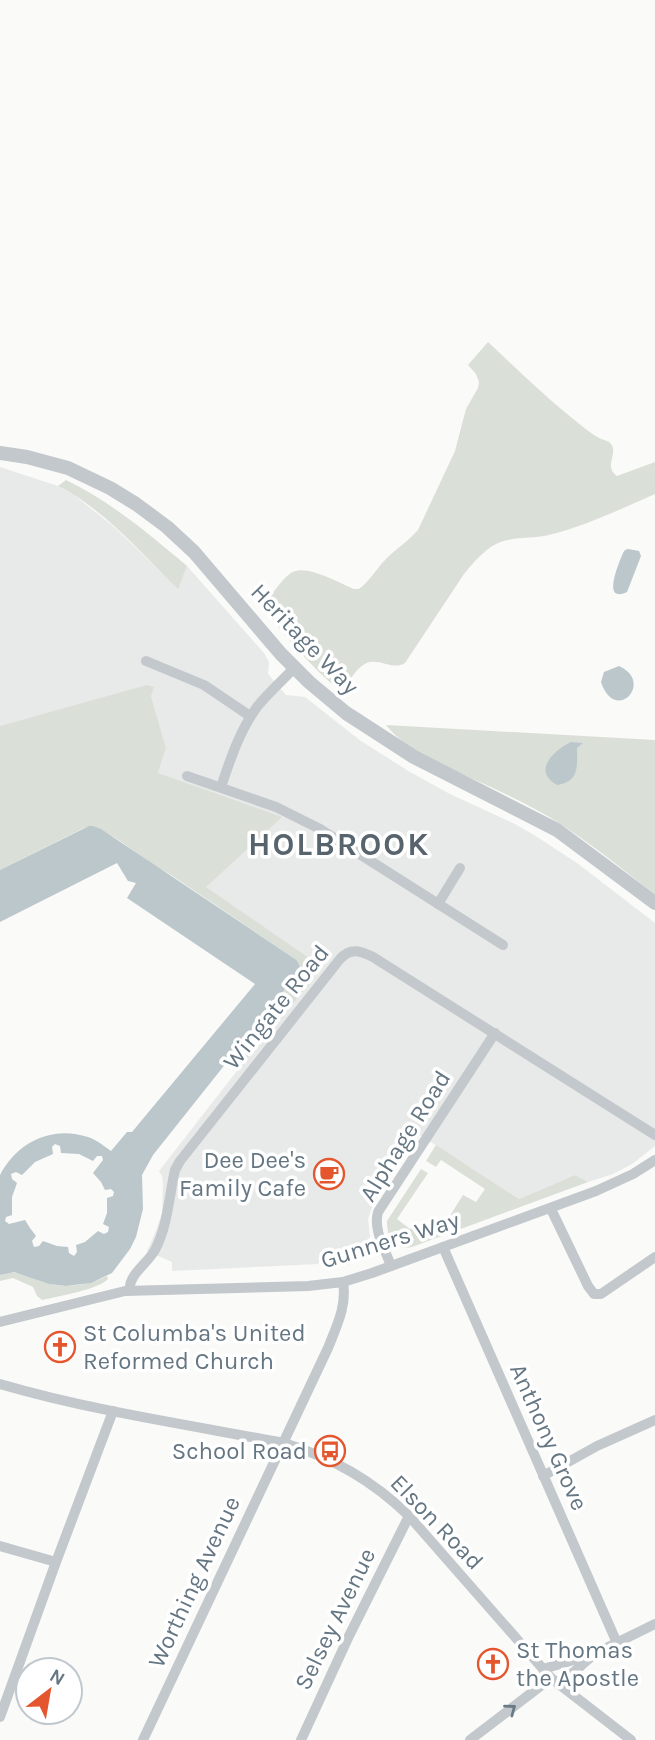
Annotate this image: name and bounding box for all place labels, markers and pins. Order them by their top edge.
place label: Dee Dee's Family Cafe [179,1146,306,1202]
cafe icon: Dee Dee's Family Cafe [312,1157,346,1191]
place label: St Columba's United Reformed Church [83,1319,306,1375]
church icon: St Columba's United Reformed Church [43,1330,77,1364]
bus stop icon: School Road [313,1434,347,1468]
place label: School Road [172,1437,307,1465]
place label: St Thomas the Apostle [516,1636,639,1692]
church icon: St Thomas the Apostle [476,1647,510,1681]

